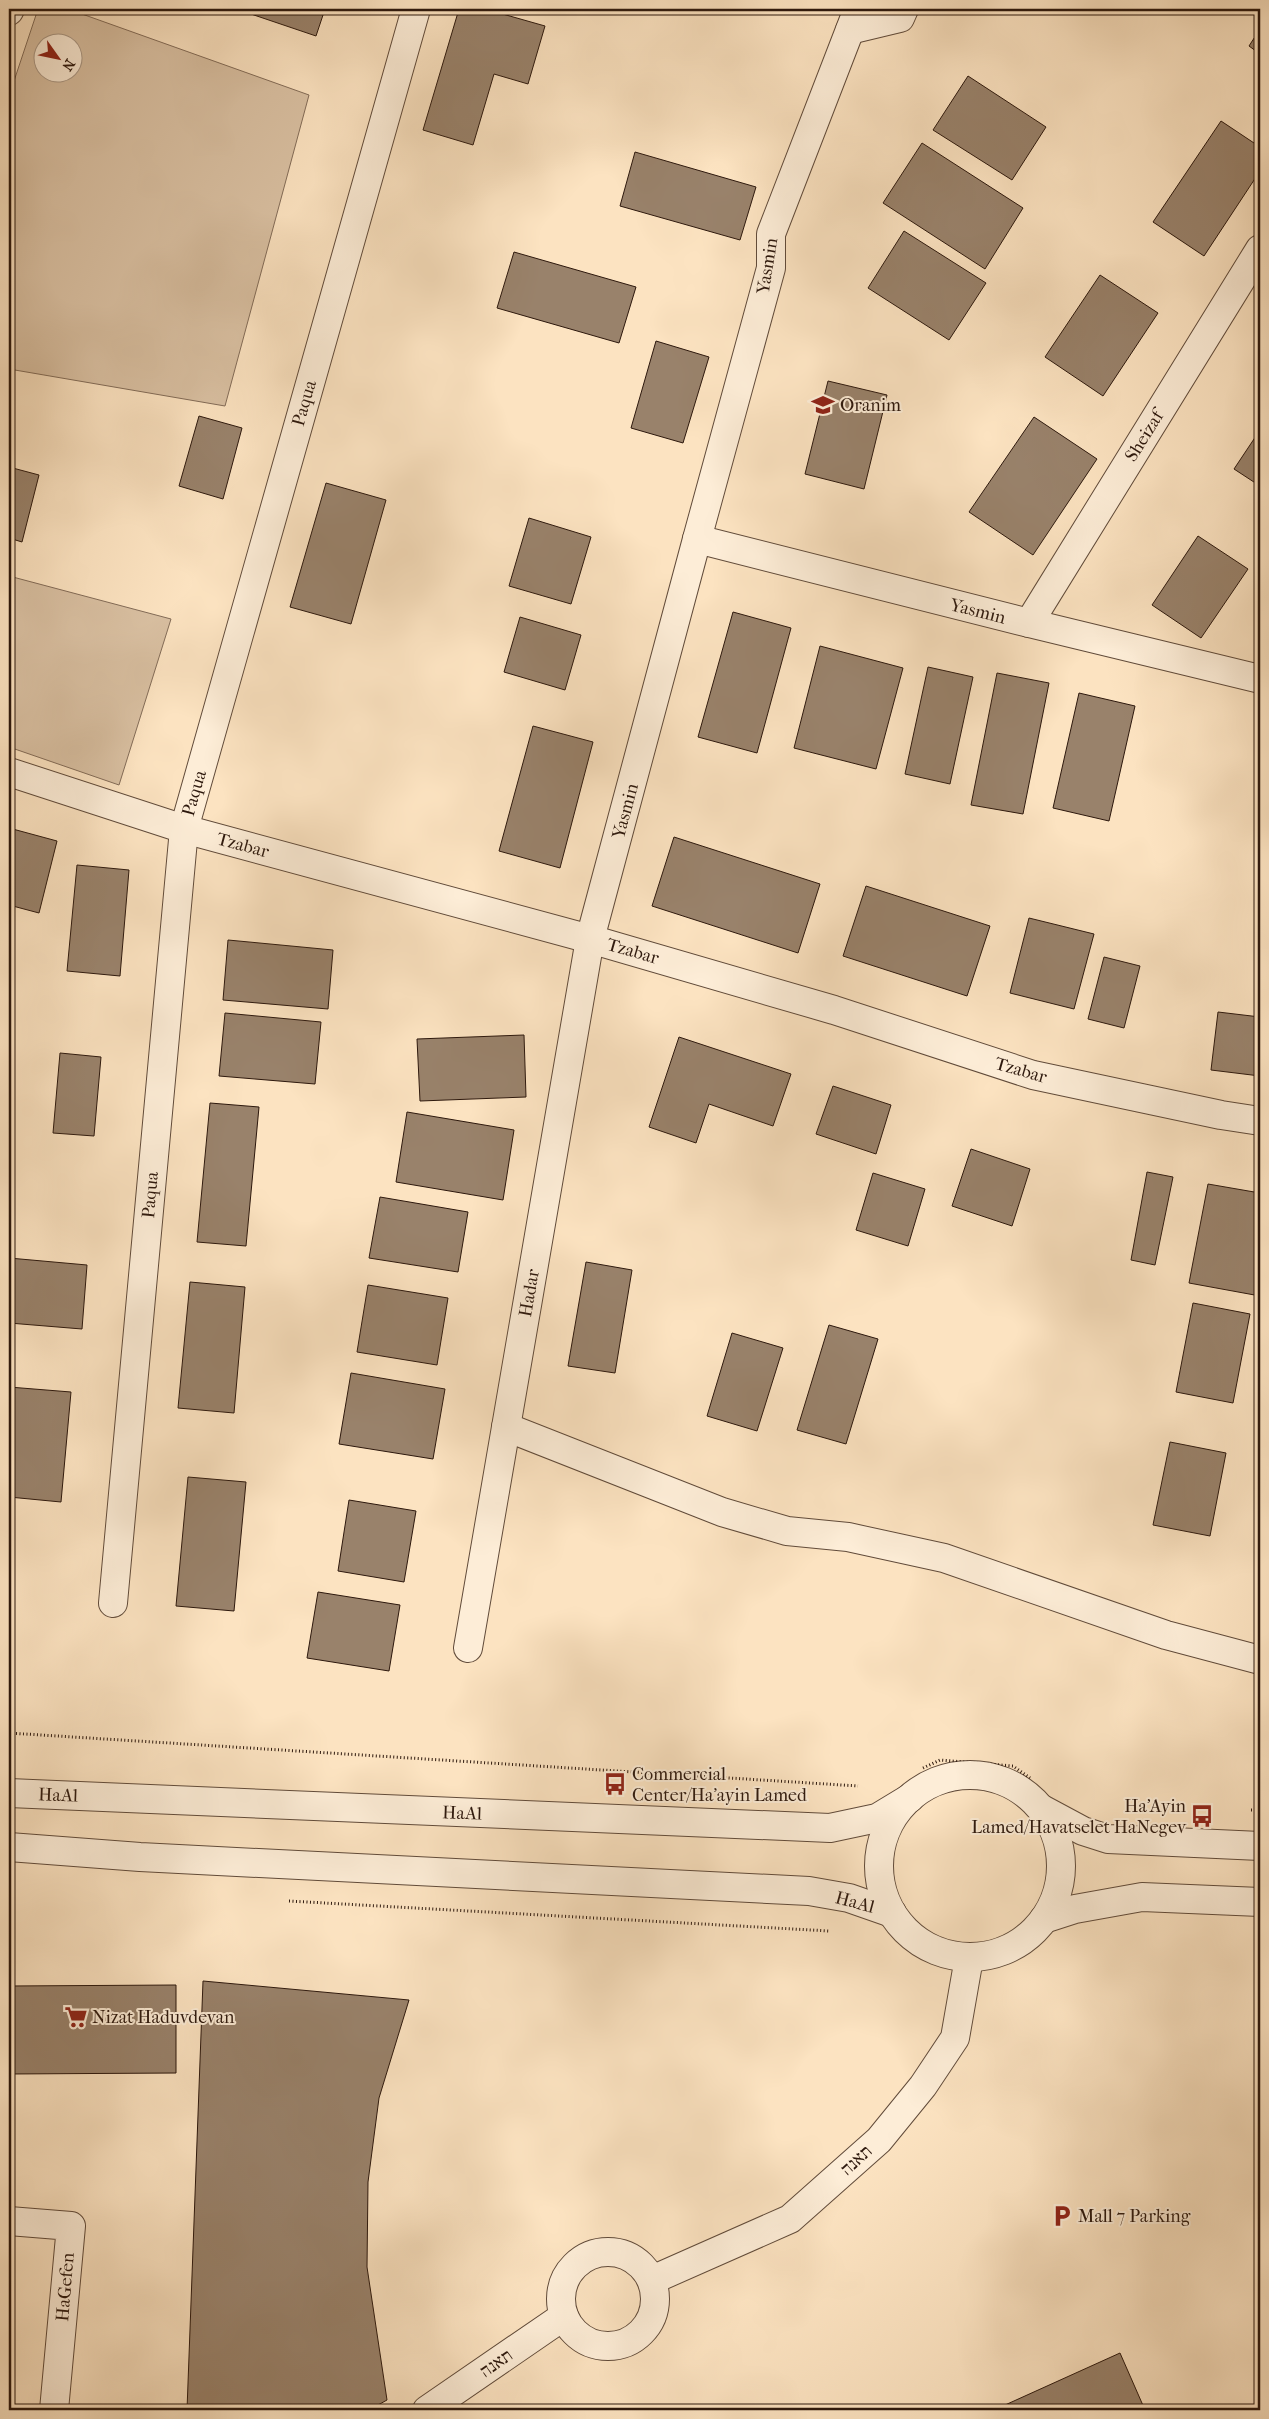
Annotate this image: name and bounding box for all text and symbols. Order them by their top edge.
north arrow [32,32,82,82]
text: N [58,56,79,74]
street label: Yasmin [753,236,782,297]
street label: Paqua [288,377,321,429]
school or university icon: Oranim [810,392,836,418]
place label: Oranim [840,395,901,416]
street label: Sheizaf [1121,404,1170,465]
street label: Yasmin [947,594,1008,629]
street label: Paqua [178,767,211,819]
street label: Yasmin [608,781,643,842]
street label: Tzabar [215,828,272,863]
street label: Tzabar [604,934,662,969]
street label: Tzabar [992,1053,1050,1088]
street label: Paqua [138,1170,163,1219]
street label: Hadar [515,1267,544,1319]
place label: Commercial Center/Ha'ayin Lamed [632,1764,807,1806]
bus stop icon: Commercial Center/Ha'ayin Lamed [602,1771,628,1797]
street label: HaAl [38,1784,78,1807]
place label: Ha'Ayin Lamed/Havatselet HaNegev [971,1796,1187,1838]
street label: HaAl [442,1802,482,1825]
bus stop icon: Ha'Ayin Lamed/Havatselet HaNegev [1189,1803,1215,1829]
street label: HaAl [833,1887,877,1918]
supermarket icon: Nizat Haduvdevan [63,2004,89,2030]
place label: Nizat Haduvdevan [92,2007,235,2028]
street label: תאנה [836,2141,876,2180]
parking icon: Mall 7 Parking [1049,2203,1075,2229]
place label: Mall 7 Parking [1078,2206,1191,2227]
street label: HaGefen [52,2251,79,2322]
street label: תאנה [476,2345,517,2382]

